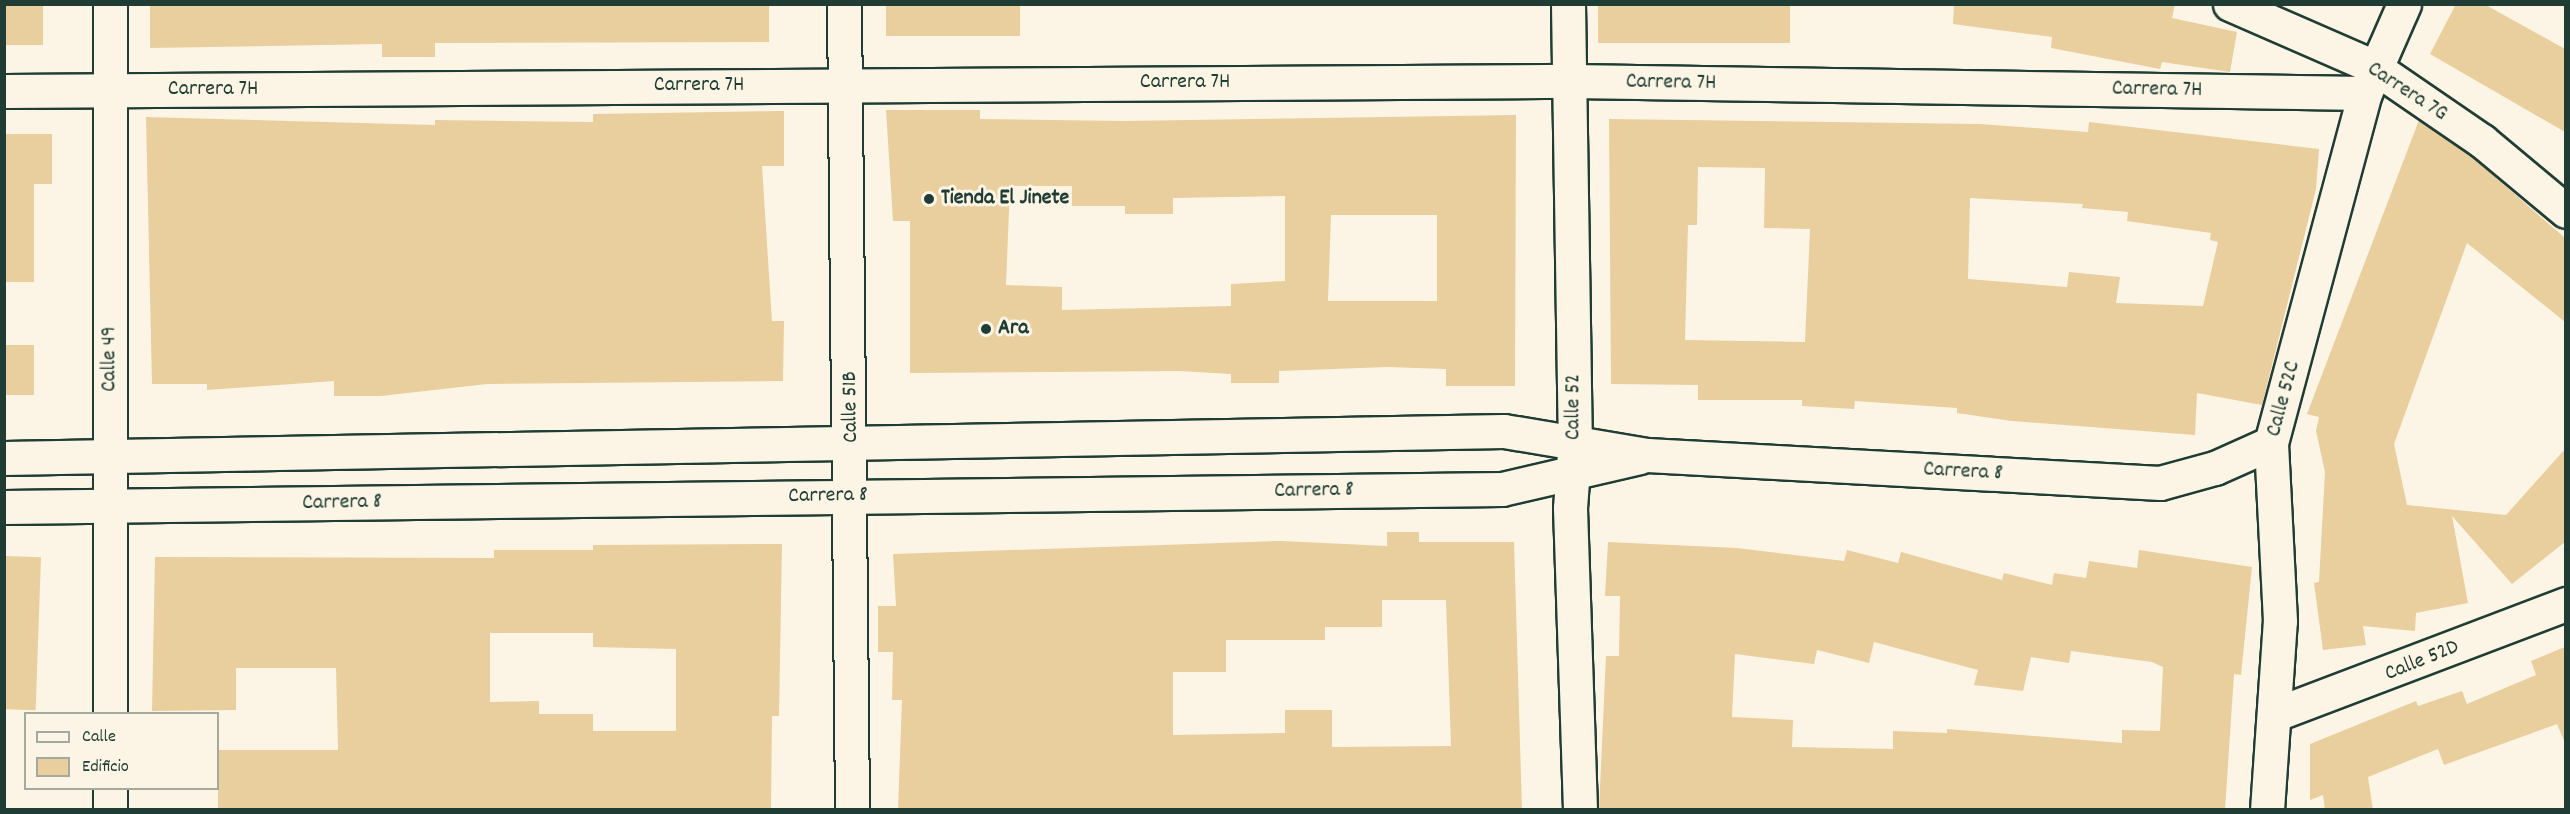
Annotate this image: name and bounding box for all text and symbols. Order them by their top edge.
street label: Carrera 7G [2362,56,2452,128]
street label: Carrera 7H [1626,69,1716,97]
street label: Carrera 7H [1140,70,1230,96]
street label: Carrera 7H [654,73,744,99]
street label: Carrera 7H [2112,76,2202,104]
street label: Carrera 7H [168,77,258,103]
place label: Tienda El Jinete [941,186,1069,212]
marker: Tienda El Jinete [922,192,936,206]
place label: Ara [998,316,1028,342]
marker: Ara [979,322,993,336]
street label: Calle 49 [97,326,123,392]
street label: Calle 52C [2261,358,2307,440]
street label: Calle 51B [837,371,865,443]
street label: Calle 52 [1561,374,1587,440]
street label: Carrera 8 [1923,457,2003,487]
street label: Carrera 8 [1274,477,1354,505]
street label: Carrera 8 [788,482,868,510]
street label: Carrera 8 [302,489,382,517]
street label: Calle 52D [2381,634,2463,688]
legend [24,712,219,790]
text: Calle [82,725,116,750]
text: Edificio [82,755,129,780]

